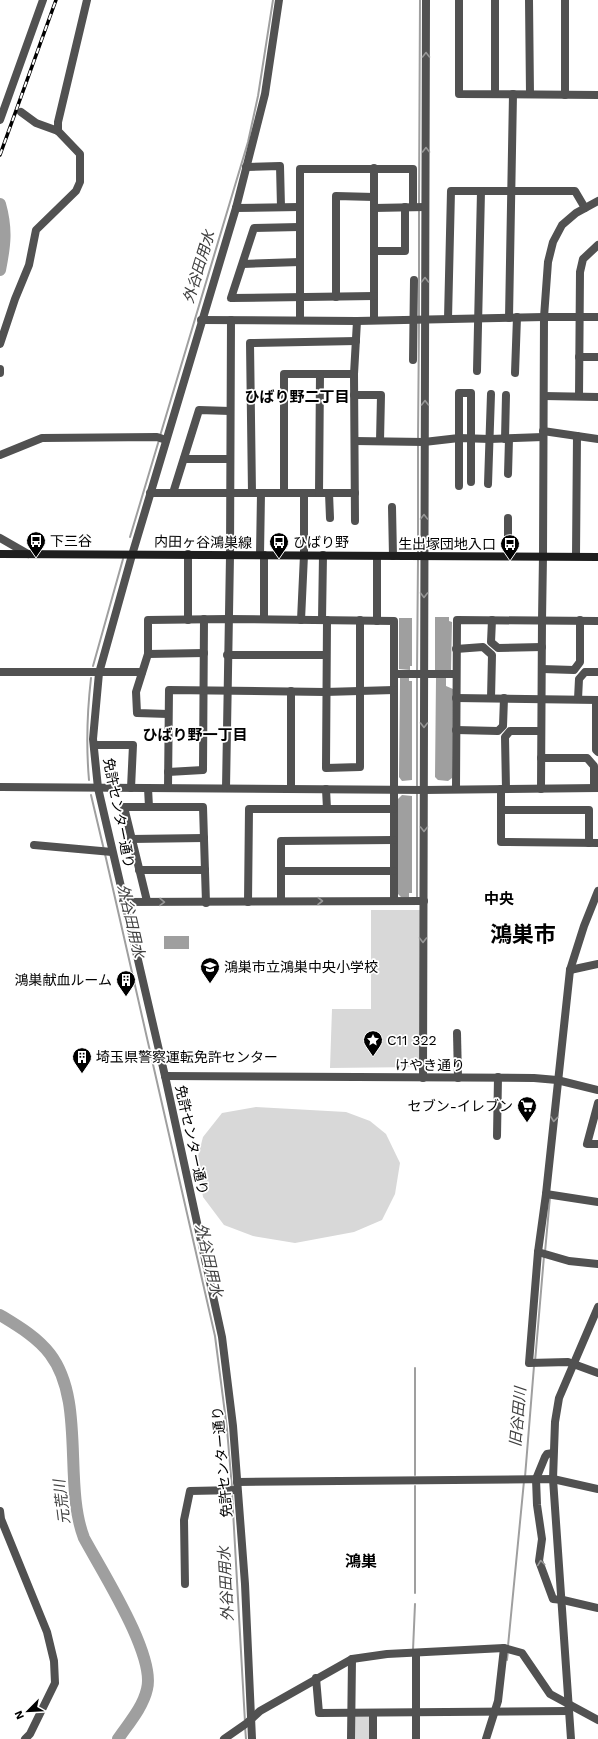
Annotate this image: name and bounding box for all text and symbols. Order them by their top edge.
one-way arrow [422,52,430,58]
one-way arrow [422,147,430,153]
water label: 外谷田用水 [179,227,219,306]
one-way arrow [421,277,429,283]
district label: ひばり野二丁目 [244,388,350,406]
one-way arrow [421,400,429,406]
one-way arrow [420,514,428,520]
bus stop icon: 下三谷 [25,530,47,558]
bus stop icon: ひばり野 [268,531,290,559]
place label: 下三谷 [50,533,92,549]
street label: 内田ヶ谷鴻巣線 [154,533,252,551]
bus stop icon: 生出塚団地入口 [499,533,521,561]
place label: ひばり野 [293,534,349,550]
place label: 生出塚団地入口 [398,536,496,552]
one-way arrow [420,592,428,598]
one-way arrow [420,722,428,728]
district label: ひばり野一丁目 [142,726,248,744]
street label: 免許センター通り [100,757,138,869]
one-way arrow [420,826,428,832]
water label: 外谷田用水 [114,882,149,962]
district label: 中央 [484,890,514,908]
one-way arrow [317,897,323,905]
one-way arrow [159,898,165,906]
district label: 鴻巣市 [490,922,556,947]
one-way arrow [419,937,427,943]
school or university icon: 鴻巣市立鴻巣中央小学校 [199,956,221,984]
place label: 鴻巣市立鴻巣中央小学校 [224,959,378,975]
building icon: 鴻巣献血ルーム [115,969,137,997]
place label: 鴻巣献血ルーム [14,972,112,988]
place icon: C11 322 [362,1029,384,1057]
place label: C11 322 [387,1032,437,1048]
building icon: 埼玉県警察運転免許センター [71,1046,93,1074]
place label: 埼玉県警察運転免許センター [96,1049,278,1065]
street label: けやき通り [395,1057,465,1073]
street label: 免許センター通り [173,1084,211,1196]
supermarket icon: セブン-イレブン [516,1095,538,1123]
place label: セブン-イレブン [408,1098,513,1114]
one-way arrow [549,1116,558,1122]
water label: 外谷田用水 [192,1221,227,1301]
water label: 旧谷田川 [506,1384,530,1448]
street label: 免許センター通り [209,1406,235,1518]
water label: 元荒川 [50,1477,74,1525]
water label: 外谷田用水 [215,1544,237,1622]
district label: 鴻巣 [345,1552,377,1571]
one-way arrow [537,1559,546,1566]
north arrow [8,1691,48,1731]
text: N [12,1708,27,1721]

